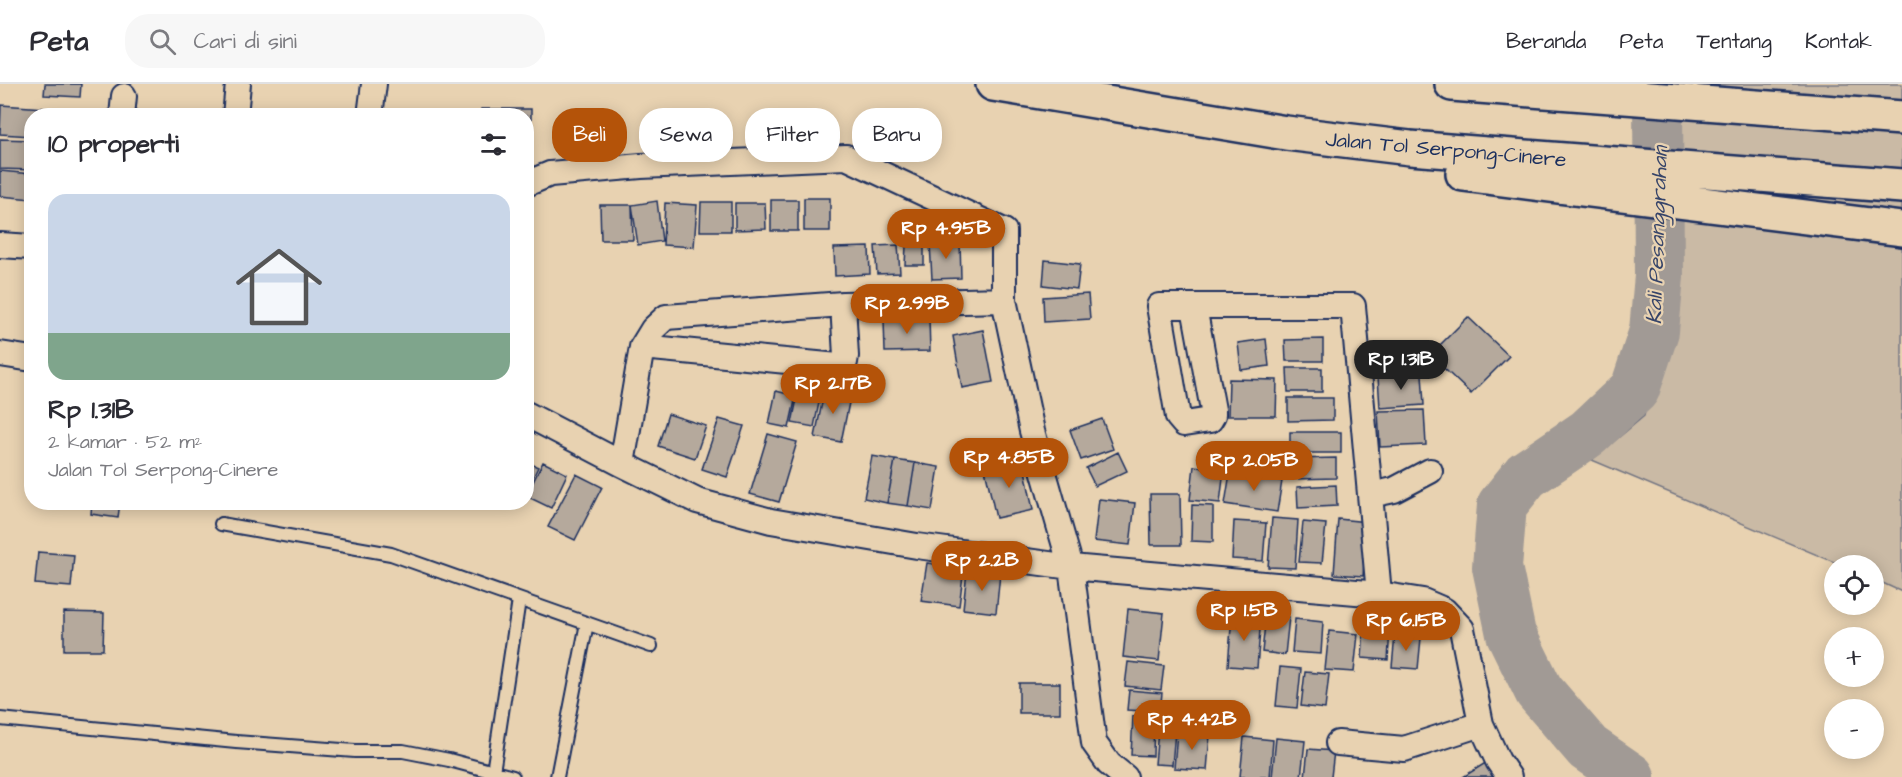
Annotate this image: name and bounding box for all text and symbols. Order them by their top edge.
search box [125,14,545,68]
text: Peta [30,22,89,61]
icon: search [146,25,179,58]
text: Cari di sini [194,26,297,57]
text: Beranda [1506,27,1587,56]
text: Peta [1620,27,1663,56]
text: Tentang [1696,27,1772,56]
text: Kontak [1805,27,1872,56]
chip: Beli [552,108,627,162]
chip: Sewa [639,108,733,162]
chip: Filter [745,108,840,162]
chip: Baru [852,108,942,162]
street label: Jalan Tol Serpong–Cinere [1324,125,1568,176]
text: 10 properti [48,126,179,162]
icon: filters [477,128,510,161]
water label: Kali Pesanggrahan [1639,143,1677,325]
pin: Rp 4.95B [884,209,1008,260]
text: Rp 4.95B [901,214,991,242]
icon: home [225,233,333,341]
pin: Rp 2.99B [845,284,969,335]
text: Rp 2.99B [865,289,949,317]
pin: Rp 1.31B [1339,340,1463,391]
text: Rp 1.31B [1368,345,1434,373]
pin: Rp 2.17B [771,364,895,415]
text: Rp 2.17B [795,369,871,397]
text: Rp 1.31B [48,392,133,428]
text: 2 kamar · 52 m² [48,428,202,456]
pin: Rp 4.85B [947,438,1071,489]
pin: Rp 2.05B [1192,441,1316,492]
text: Rp 4.85B [963,443,1055,471]
text: Rp 2.05B [1210,446,1298,474]
text: Jalan Tol Serpong–Cinere [48,456,278,484]
pin: Rp 2.2B [927,541,1037,592]
text: Rp 2.2B [945,546,1019,574]
map controls [1824,555,1884,759]
button: locate [1824,555,1884,615]
pin: Rp 1.5B [1189,591,1299,642]
text: Rp 1.5B [1210,596,1278,624]
pin: Rp 6.15B [1344,601,1468,652]
text: Rp 6.15B [1366,606,1446,634]
button: + [1824,627,1884,687]
button: − [1824,699,1884,759]
pin: Rp 4.42B [1130,700,1254,751]
text: Rp 4.42B [1147,705,1237,733]

